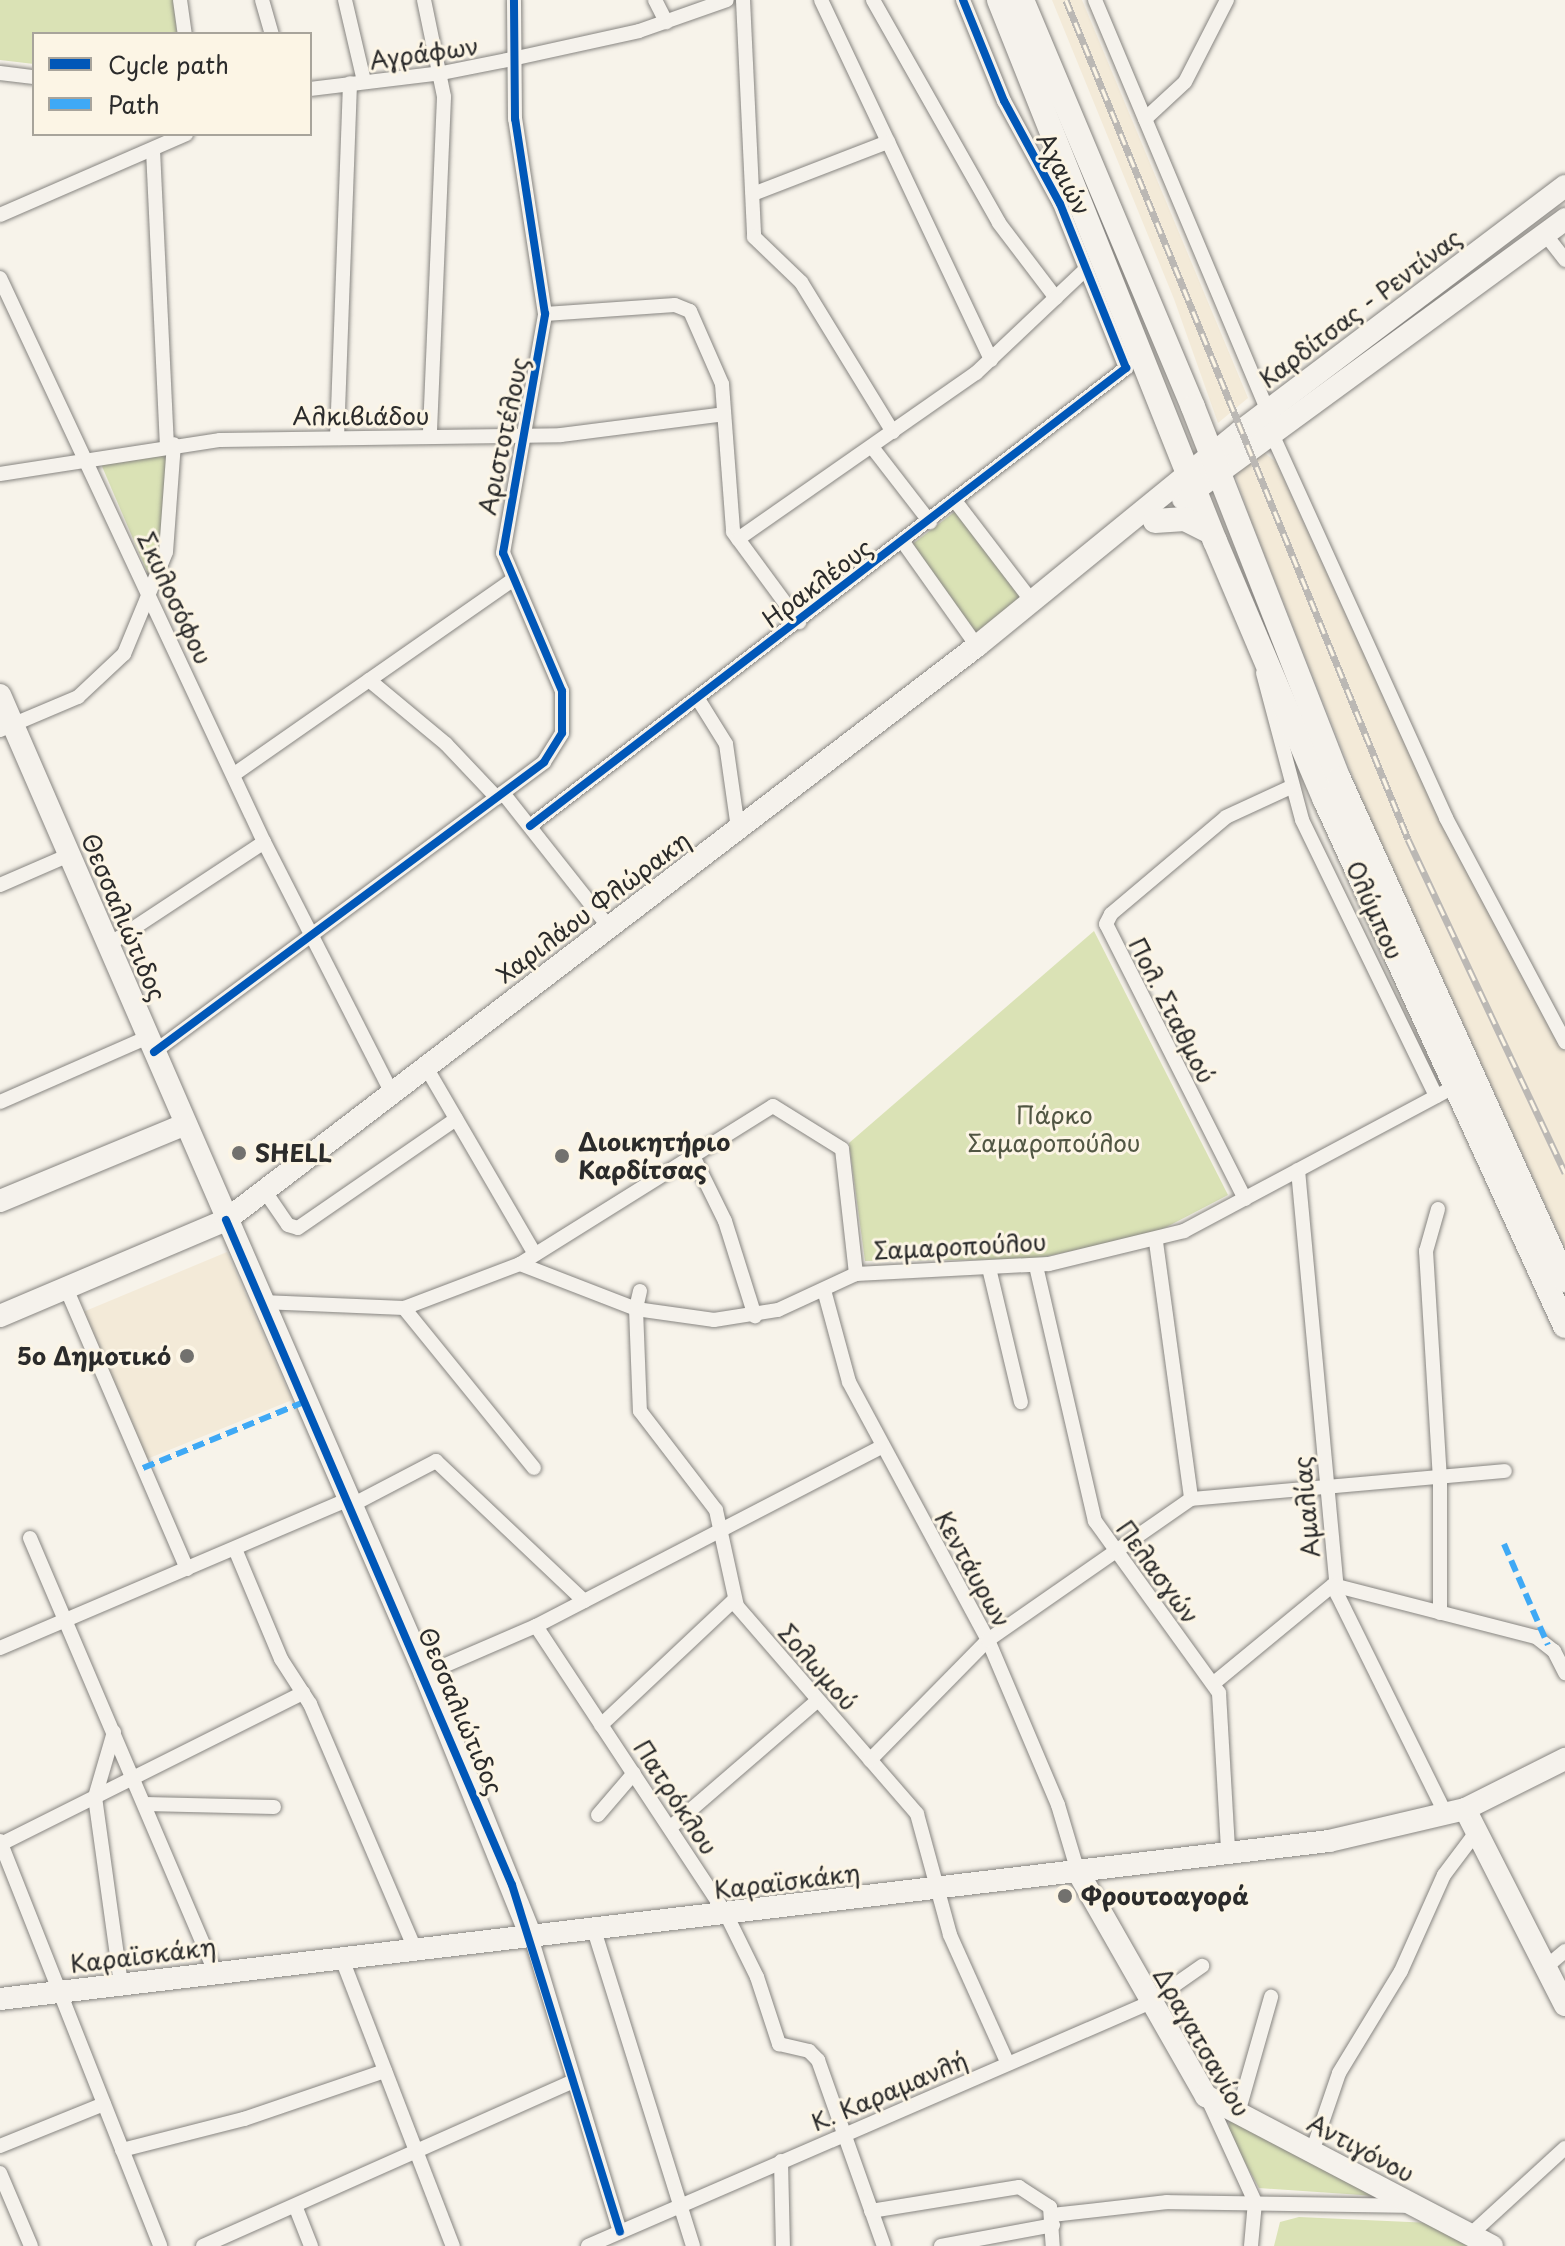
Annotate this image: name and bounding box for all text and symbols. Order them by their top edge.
street label: Αγράφων [368,31,480,75]
legend [32,32,312,136]
text: Cycle path [108,46,229,82]
text: Path [108,86,160,122]
street label: Αχαιών [1031,128,1097,220]
street label: Καρδίτσας - Ρεντίνας [1253,222,1467,394]
street label: Αριστοτέλους [472,355,534,517]
street label: Αλκιβιάδου [293,402,429,430]
street label: Σκυλοσόφου [132,527,218,669]
street label: Ηρακλέους [757,532,877,634]
street label: Χαριλάου Φλώρακη [491,825,695,989]
street label: Θεσσαλιώτιδος [76,829,172,1005]
street label: Ολύμπου [1341,856,1409,964]
street label: Πολ. Σταθμού [1123,932,1221,1088]
park label: Πάρκο Σαμαροπούλου [968,1101,1140,1157]
place label: Διοικητήριο Καρδίτσας [578,1128,730,1184]
place label: SHELL [255,1139,332,1167]
marker: SHELL [230,1144,248,1162]
marker: Διοικητήριο Καρδίτσας [553,1147,571,1165]
street label: Σαμαροπούλου [873,1227,1047,1265]
place label: 5ο Δημοτικό [16,1342,171,1370]
marker: 5ο Δημοτικό [178,1347,196,1365]
street label: Αμαλίας [1287,1455,1325,1559]
street label: Κεντάυρων [929,1506,1017,1632]
street label: Πελασγών [1111,1515,1205,1629]
street label: Σολωμού [773,1618,863,1716]
street label: Θεσσαλιώτιδος [413,1623,509,1799]
street label: Πατρόκλου [628,1734,724,1860]
street label: Καραϊσκάκη [712,1858,862,1904]
place label: Φρουτοαγορά [1081,1882,1249,1910]
marker: Φρουτοαγορά [1056,1887,1074,1905]
street label: Καραϊσκάκη [68,1932,218,1978]
street label: Δραγατσανίου [1148,1963,1256,2121]
street label: Κ. Καραμανλή [806,2045,972,2137]
street label: Αντιγόνου [1303,2108,1419,2188]

